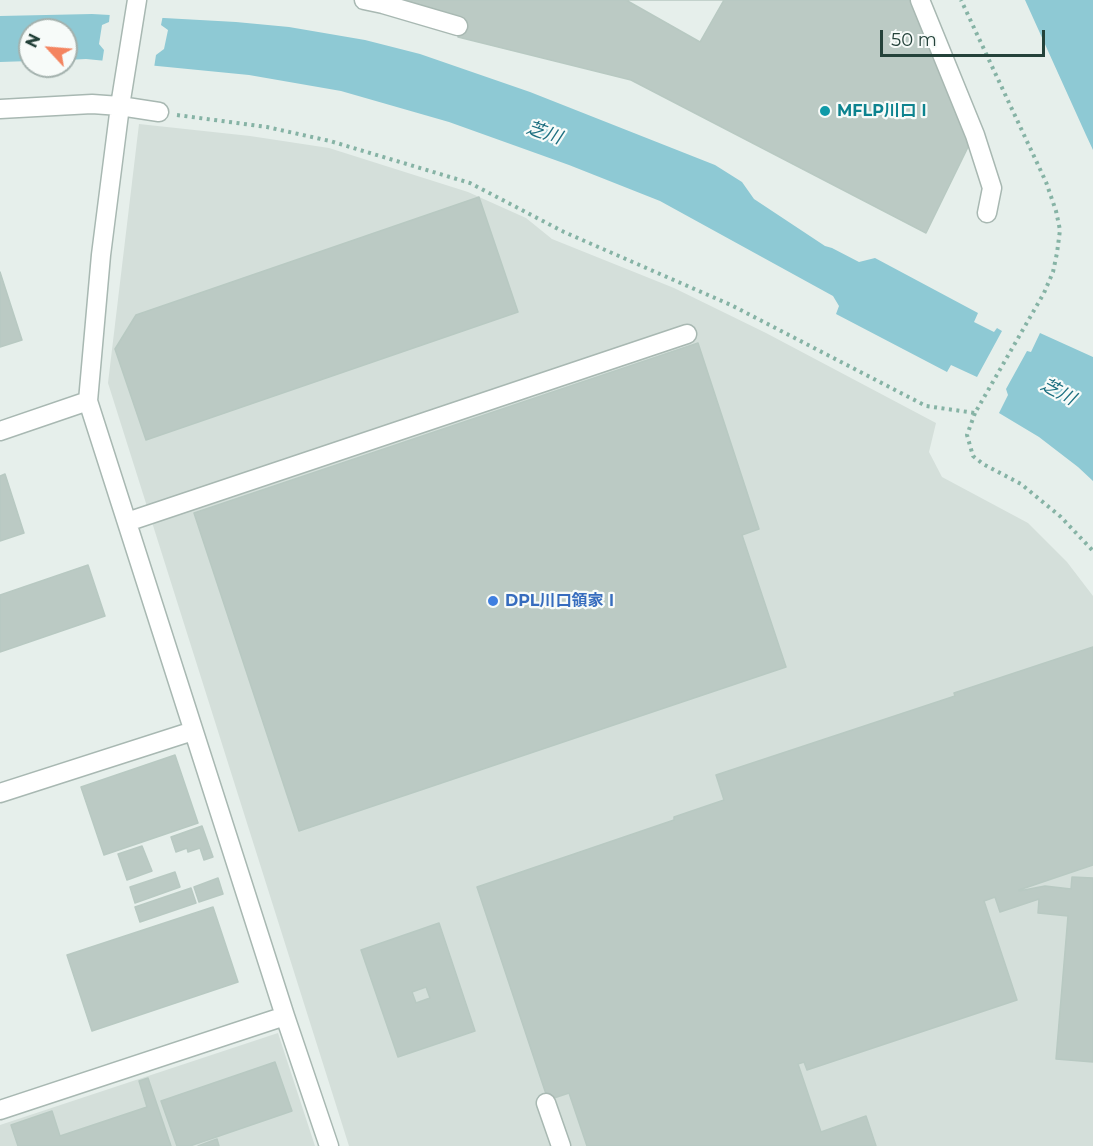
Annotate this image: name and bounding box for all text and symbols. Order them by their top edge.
north arrow [18,18,78,78]
scale bar [883,18,1048,56]
text: 50 m [891,29,937,51]
text: N [22,31,45,51]
place label: MFLP川口Ⅰ [837,101,932,121]
marker: MFLP川口Ⅰ [818,104,832,118]
water label: 芝川 [523,117,565,149]
water label: 芝川 [1037,374,1079,410]
place label: DPL川口領家Ⅰ [505,591,619,611]
marker: DPL川口領家Ⅰ [486,594,500,608]

